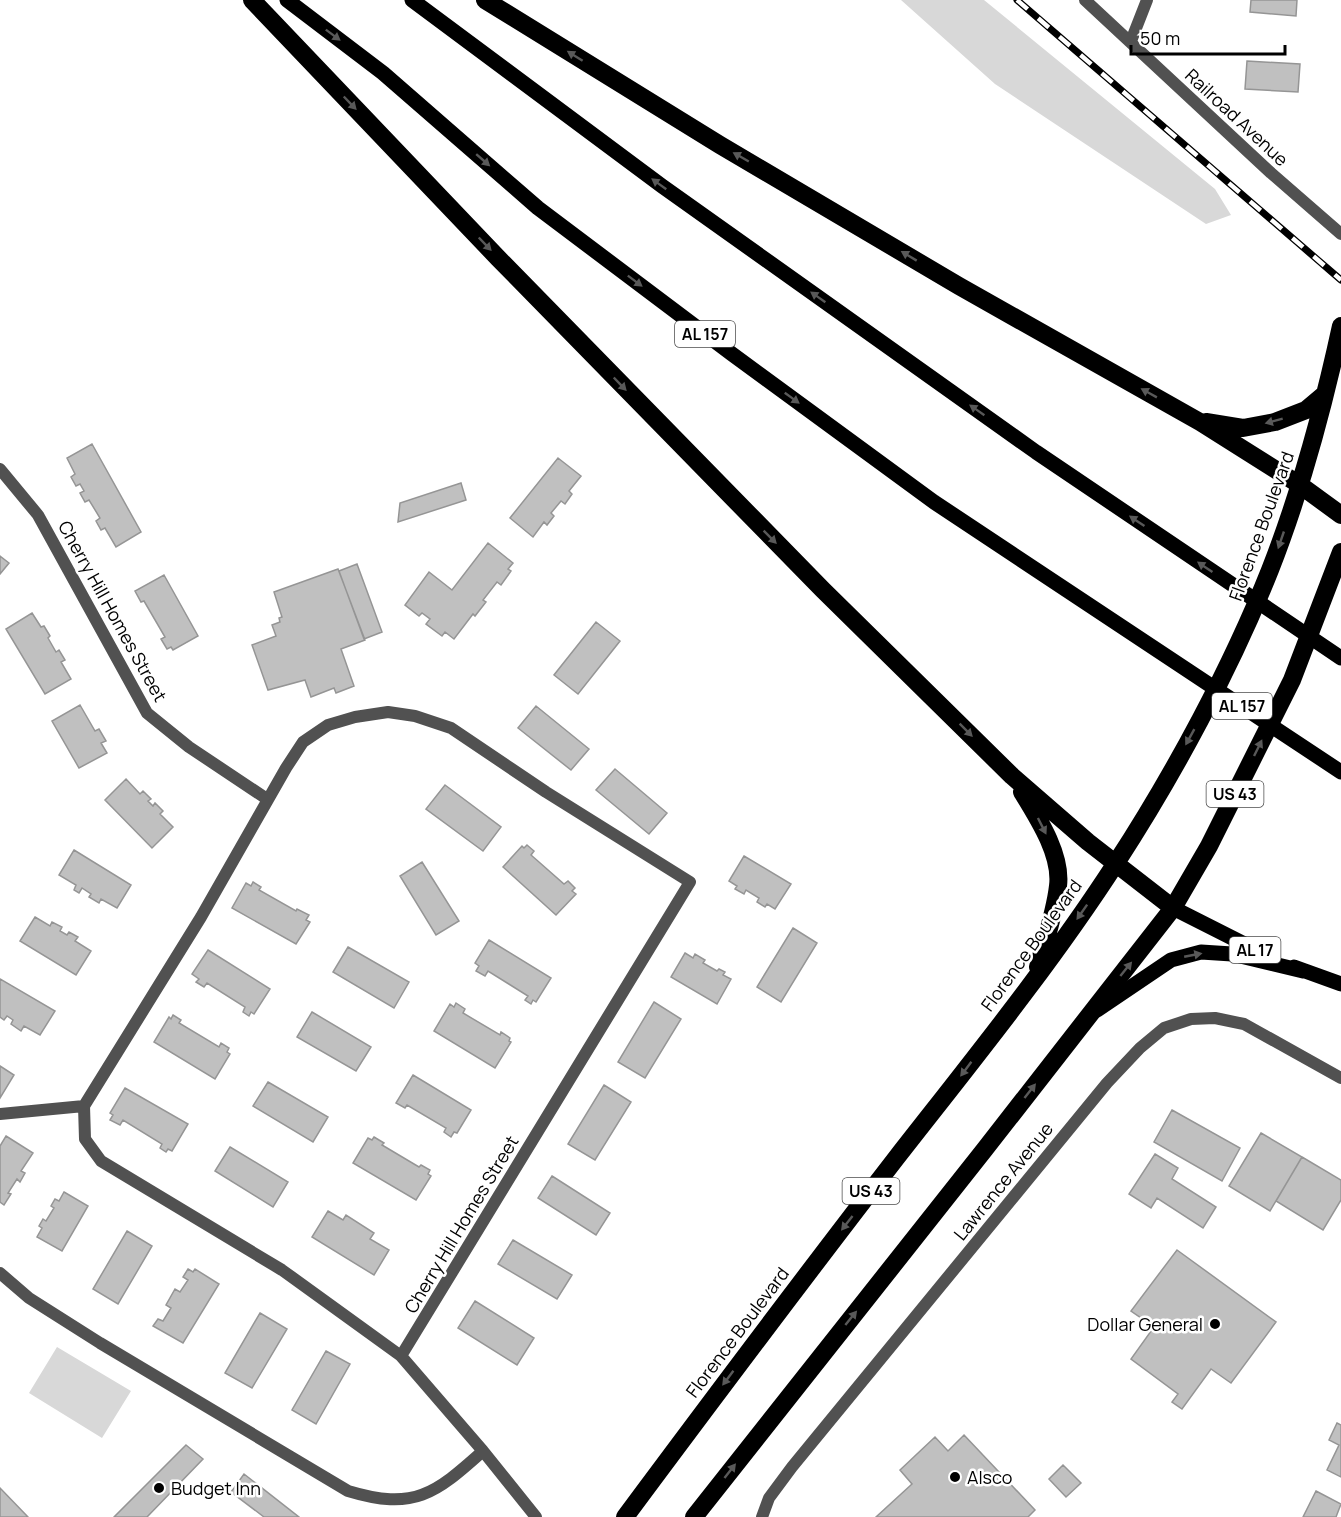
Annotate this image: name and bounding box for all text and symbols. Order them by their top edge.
scale bar [1131,18,1286,56]
text: 50 m [1140,26,1180,50]
one-way arrow [325,29,341,42]
one-way arrow [567,50,583,61]
street label: Railroad Avenue [1180,63,1294,171]
one-way arrow [343,96,357,111]
one-way arrow [733,152,749,163]
one-way arrow [475,153,490,166]
one-way arrow [652,178,667,190]
one-way arrow [477,237,491,251]
one-way arrow [901,251,917,262]
one-way arrow [628,275,643,287]
one-way arrow [810,291,826,303]
road number: AL 157 [675,321,735,347]
one-way arrow [613,377,627,391]
one-way arrow [1140,388,1157,398]
one-way arrow [783,392,799,404]
one-way arrow [969,404,985,416]
one-way arrow [1265,417,1283,427]
street label: Florence Boulevard [1223,448,1299,604]
one-way arrow [1130,515,1146,527]
street label: Cherry Hill Homes Street [53,516,173,706]
one-way arrow [763,530,778,544]
one-way arrow [1275,532,1285,550]
one-way arrow [1198,561,1214,573]
road number: AL 157 [1212,693,1272,719]
one-way arrow [958,723,973,737]
one-way arrow [1185,728,1195,745]
one-way arrow [1253,740,1262,757]
road number: US 43 [1206,781,1264,807]
one-way arrow [1037,817,1046,834]
street label: Florence Boulevard [975,874,1087,1016]
one-way arrow [1077,904,1088,920]
road number: AL 17 [1230,937,1280,963]
one-way arrow [1184,949,1203,959]
one-way arrow [1119,961,1132,977]
one-way arrow [960,1061,972,1076]
one-way arrow [1024,1083,1037,1099]
street label: Lawrence Avenue [948,1117,1058,1245]
street label: Cherry Hill Homes Street [398,1131,524,1317]
road number: US 43 [842,1178,900,1204]
one-way arrow [840,1215,853,1231]
street label: Florence Boulevard [680,1262,794,1402]
one-way arrow [844,1310,857,1326]
place label: Dollar General [1087,1312,1203,1336]
marker: Dollar General [1208,1317,1222,1331]
one-way arrow [723,1371,735,1386]
one-way arrow [724,1463,737,1479]
place label: Alsco [967,1465,1012,1489]
marker: Alsco [948,1470,962,1484]
place label: Budget Inn [171,1476,261,1500]
marker: Budget Inn [152,1481,166,1495]

